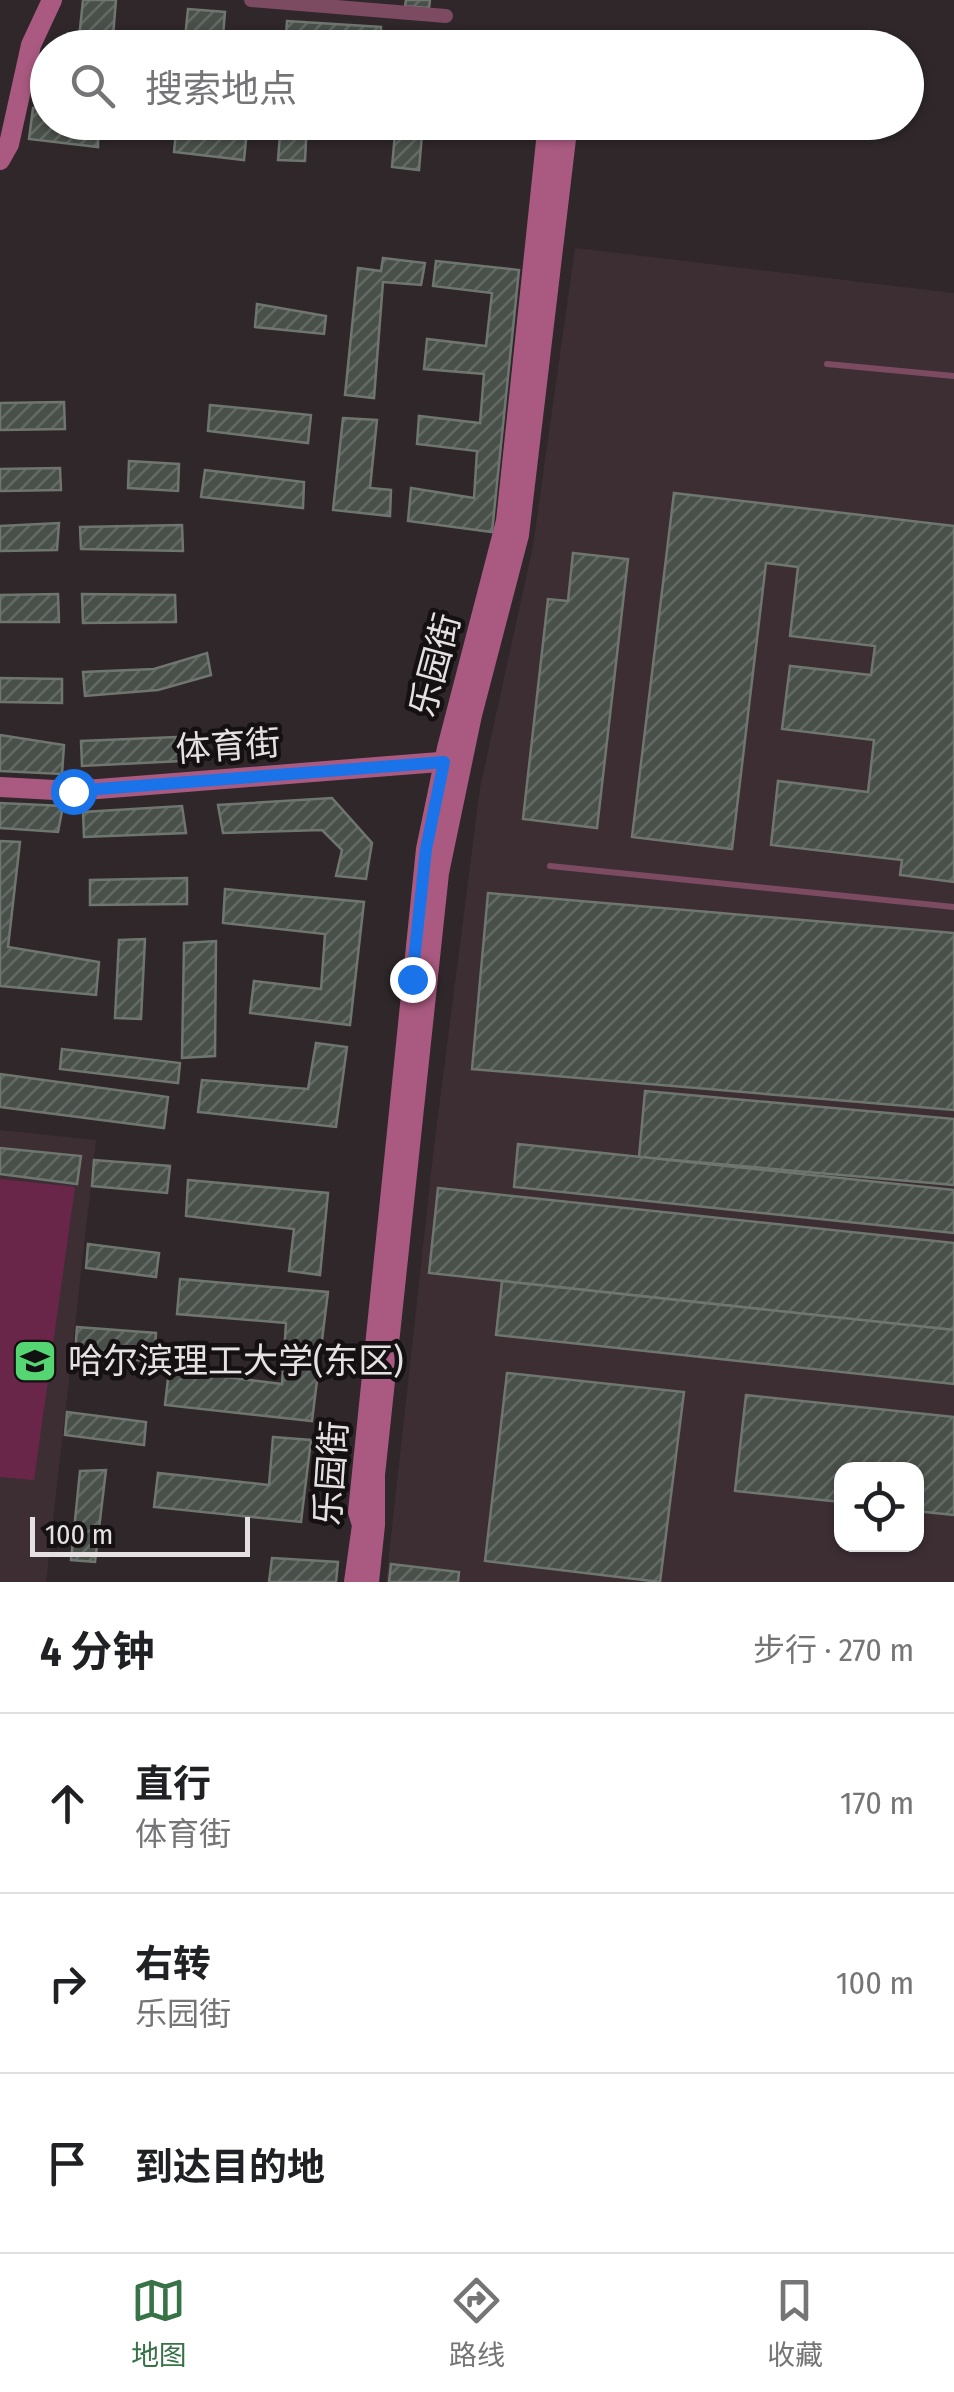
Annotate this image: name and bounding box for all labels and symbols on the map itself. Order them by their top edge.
street label: 乐园街 [401,609,469,721]
street label: 体育街 [174,721,282,771]
route start [51,769,97,815]
route end [390,957,436,1003]
school or university icon: 哈尔滨理工大学(东区) [12,1338,58,1384]
place label: 哈尔滨理工大学(东区) [68,1340,404,1382]
street label: 乐园街 [306,1419,356,1527]
scale bar [30,1512,250,1556]

